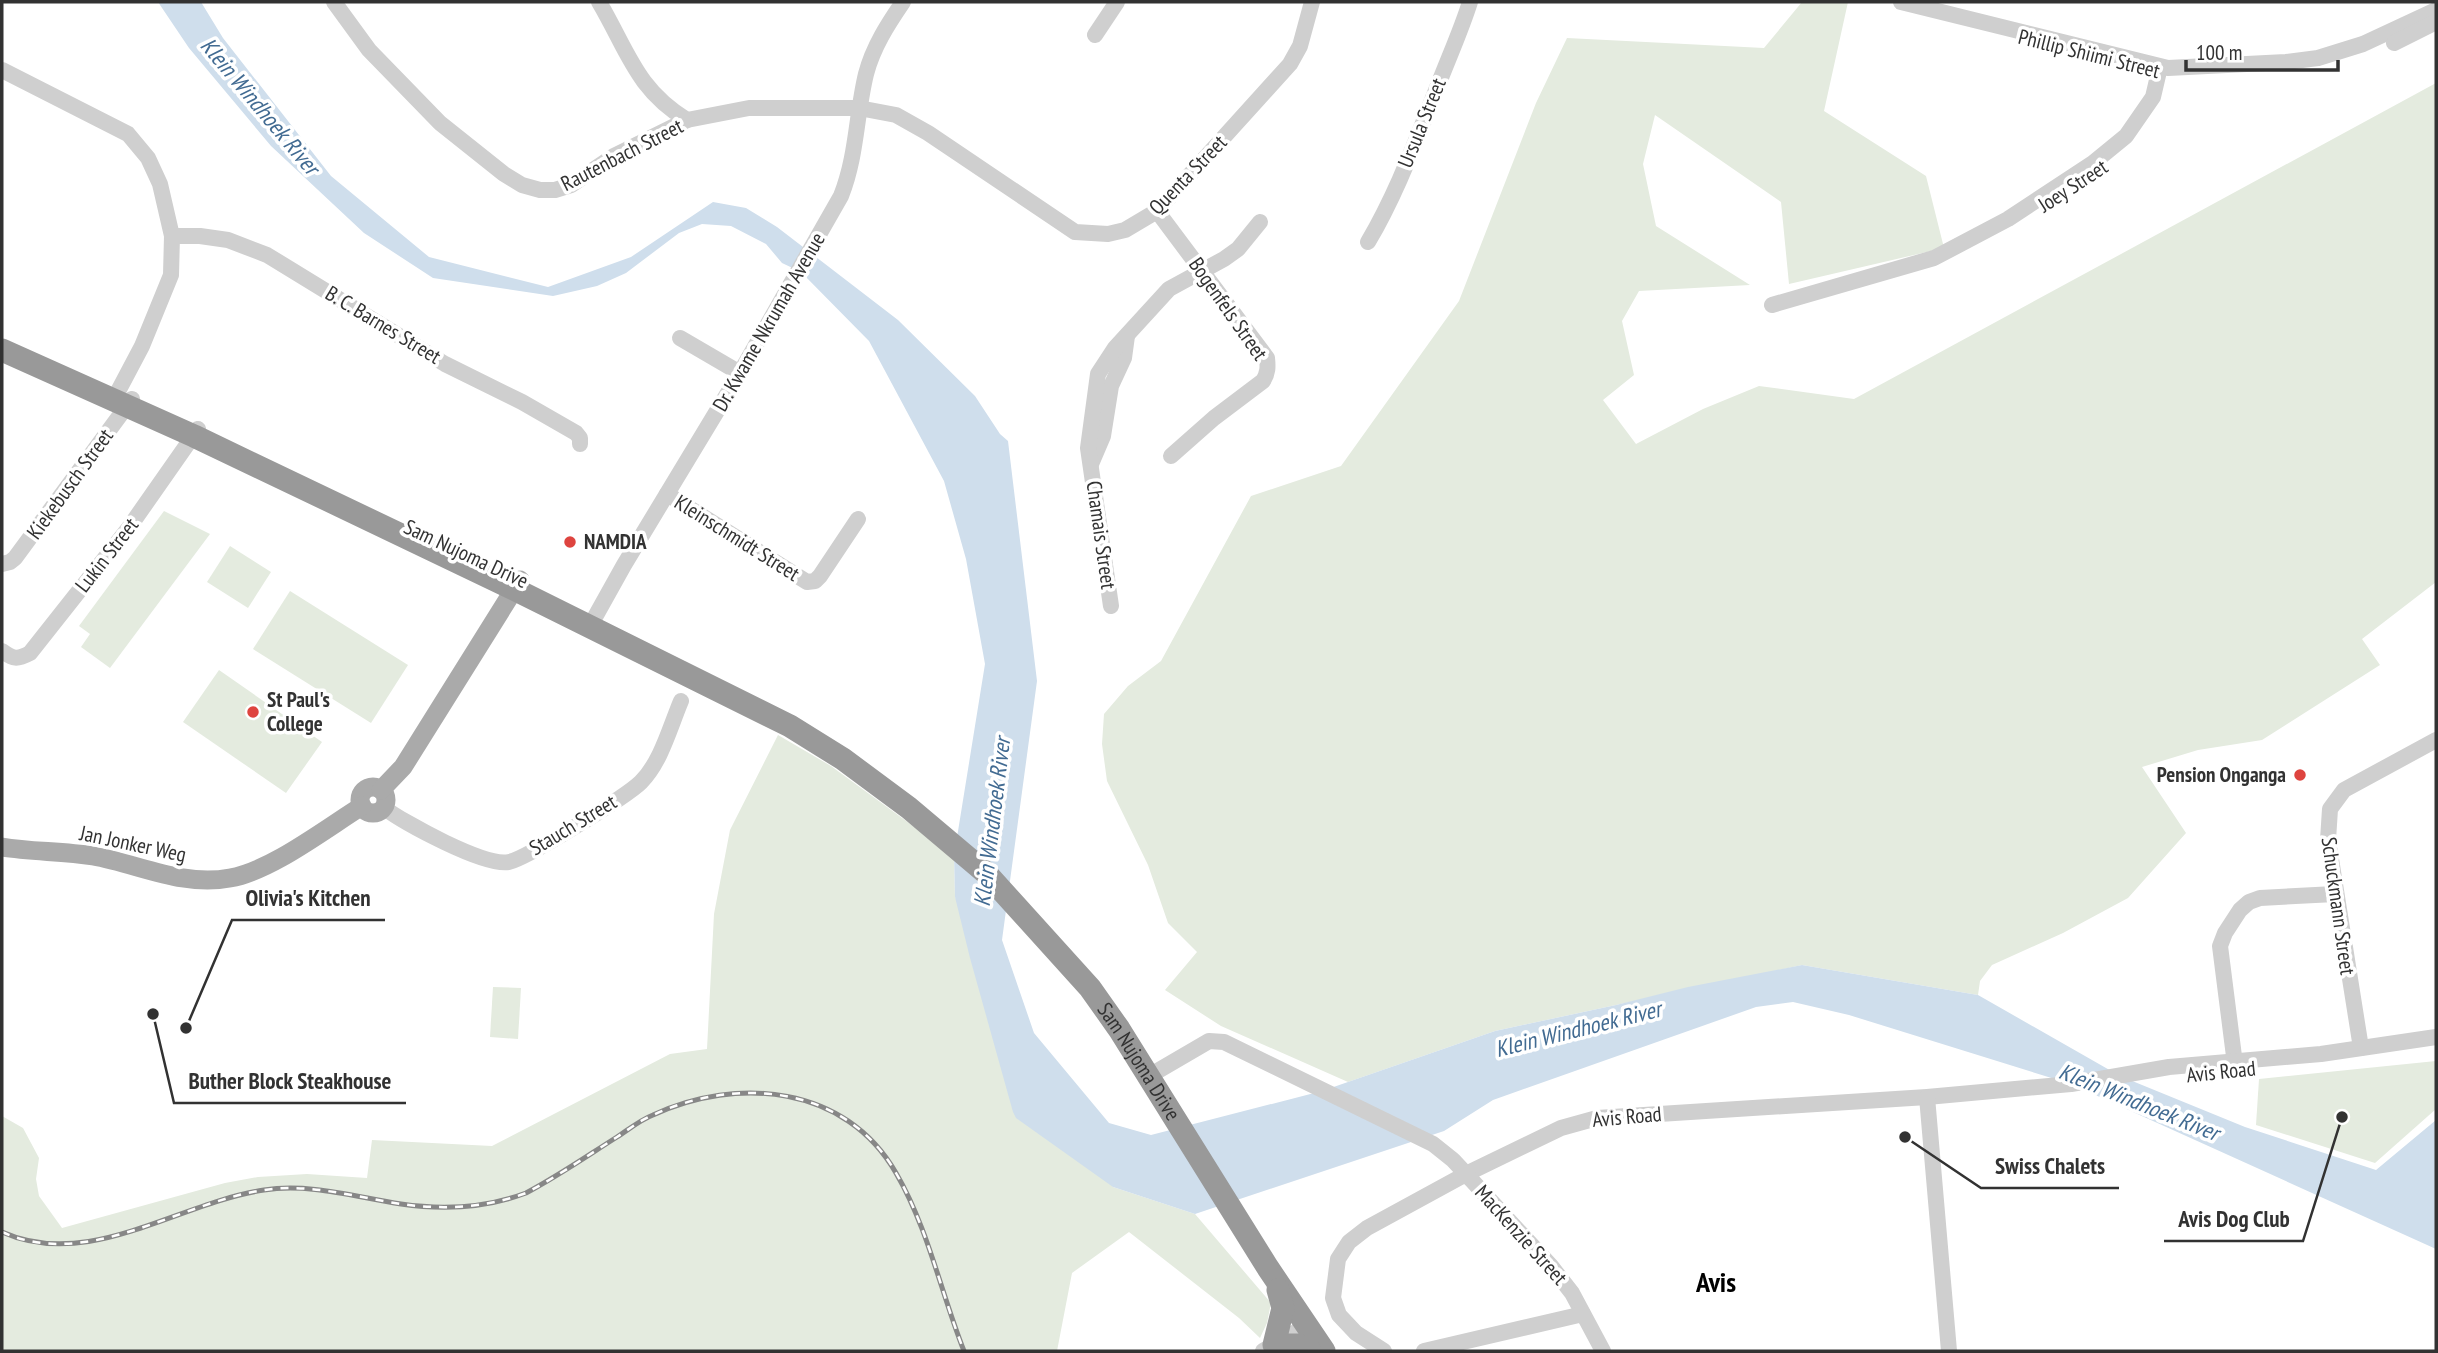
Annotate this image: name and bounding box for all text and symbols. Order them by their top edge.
street label: Phillip Shiimi Street [2016,23,2163,84]
scale bar [2186,28,2338,72]
water label: Klein Windhoek River [195,31,328,183]
text: 100 m [2196,39,2242,66]
street label: Ursula Street [1391,74,1452,172]
street label: Rautenbach Street [556,112,687,197]
street label: Quenta Street [1143,129,1232,220]
street label: Joey Street [2032,153,2113,219]
street label: Dr. Kwame Nkrumah Avenue [706,227,831,416]
street label: Bogenfels Street [1183,252,1274,366]
street label: B. C. Barnes Street [321,280,446,370]
street label: Kiekebusch Street [20,423,119,544]
street label: Chamais Street [1081,479,1122,591]
street label: Kleinschmidt Street [670,488,805,587]
street label: Lukin Street [69,512,144,597]
street label: Sam Nujoma Drive [400,513,533,594]
place label: NAMDIA [584,528,647,555]
marker: NAMDIA [562,534,578,550]
place label: St Paul's College [267,686,330,737]
marker: St Paul's College [245,704,261,720]
water label: Klein Windhoek River [967,732,1017,908]
place label: Pension Onganga [2157,761,2286,788]
marker: Pension Onganga [2292,767,2308,783]
street label: Stauch Street [524,788,621,861]
street label: Jan Jonker Weg [77,819,189,868]
street label: Schuckmann Street [2315,835,2362,977]
callout: Olivia's Kitchen [232,876,385,920]
text: Olivia's Kitchen [245,883,371,912]
water label: Klein Windhoek River [1492,993,1667,1063]
street label: Sam Nujoma Drive [1092,997,1187,1125]
street label: Avis Road [2185,1054,2257,1089]
water label: Klein Windhoek River [2055,1056,2227,1148]
callout: Buther Block Steakhouse [174,1059,406,1103]
text: Buther Block Steakhouse [189,1066,392,1095]
street label: Avis Road [1591,1100,1663,1133]
callout: Swiss Chalets [1981,1144,2119,1188]
text: Swiss Chalets [1995,1151,2105,1180]
street label: MacKenzie Street [1469,1179,1574,1290]
callout: Avis Dog Club [2164,1197,2303,1241]
text: Avis Dog Club [2177,1204,2290,1233]
district label: Avis [1695,1263,1736,1300]

